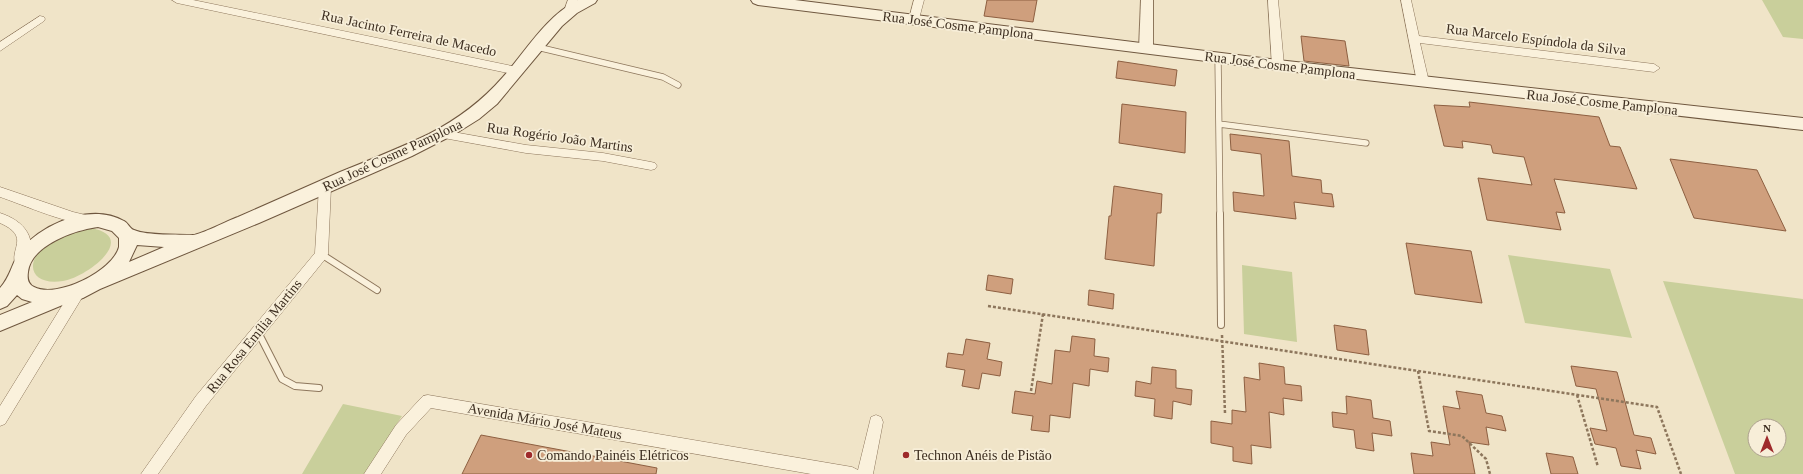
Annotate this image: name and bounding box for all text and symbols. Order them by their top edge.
street label: Rua Jacinto Ferreira de Macedo [320,8,498,59]
street label: Rua José Cosme Pamplona [882,9,1035,42]
street label: Rua Marcelo Espíndola da Silva [1445,21,1628,58]
street label: Rua José Cosme Pamplona [1204,49,1357,82]
street label: Rua José Cosme Pamplona [1526,87,1679,118]
street label: Rua José Cosme Pamplona [320,116,465,194]
street label: Rua Rogério João Martins [486,120,634,155]
street label: Rua Rosa Emília Martins [204,276,305,396]
street label: Avenida Mário José Mateus [467,401,623,442]
north arrow [1747,418,1787,458]
text: N [1763,422,1771,434]
place label: Comando Painéis Elétricos [537,448,689,463]
place label: Technon Anéis de Pistão [914,448,1052,463]
marker: Comando Painéis Elétricos [524,450,534,460]
marker: Technon Anéis de Pistão [901,450,911,460]

